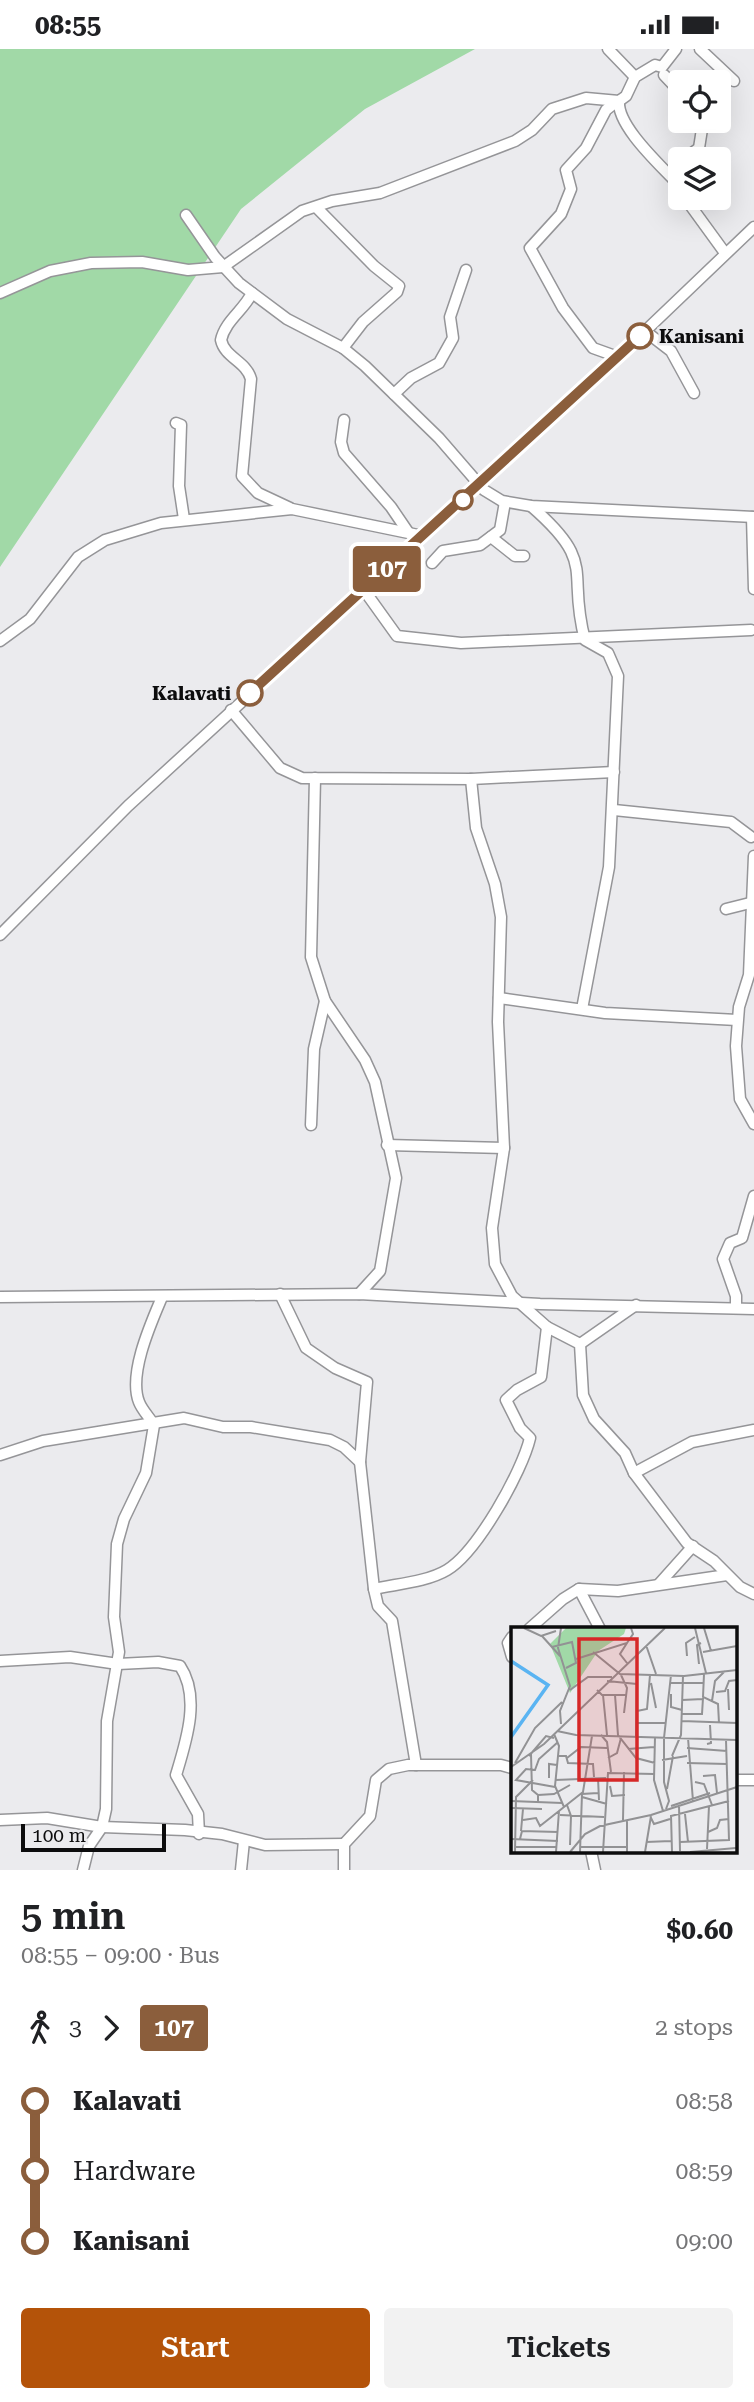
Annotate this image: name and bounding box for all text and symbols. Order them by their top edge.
text: 08:55 [35,10,101,40]
map controls [668,70,731,210]
button: locate [668,70,731,133]
button: layers [668,147,731,210]
marker: Kanisani [627,323,653,349]
place label: Kanisani [659,325,744,348]
unlabelled marker [453,490,473,510]
line badge: 107 [347,546,427,592]
text: 107 [367,555,407,583]
marker: Kalavati [237,680,263,706]
place label: Kalavati [152,682,231,705]
inset map [511,1627,736,1853]
scale bar [21,1821,166,1853]
text: 100 m [32,1824,86,1847]
text: 5 min [21,1894,126,1938]
text: $0.60 [667,1915,733,1945]
text: 08:55 – 09:00 · Bus [21,1942,219,1969]
icon: walk [21,2009,59,2047]
icon: forward [92,2009,130,2047]
text: 3 [69,2014,82,2041]
text: 107 [154,2014,194,2042]
text: 2 stops [655,2014,733,2041]
text: Kalavati [73,2086,181,2116]
text: 08:58 [676,2088,733,2115]
text: Hardware [73,2156,196,2186]
text: 08:59 [676,2158,733,2185]
text: Kanisani [73,2226,190,2256]
text: 09:00 [676,2228,733,2255]
button: Start [21,2308,370,2388]
button: Tickets [384,2308,733,2388]

